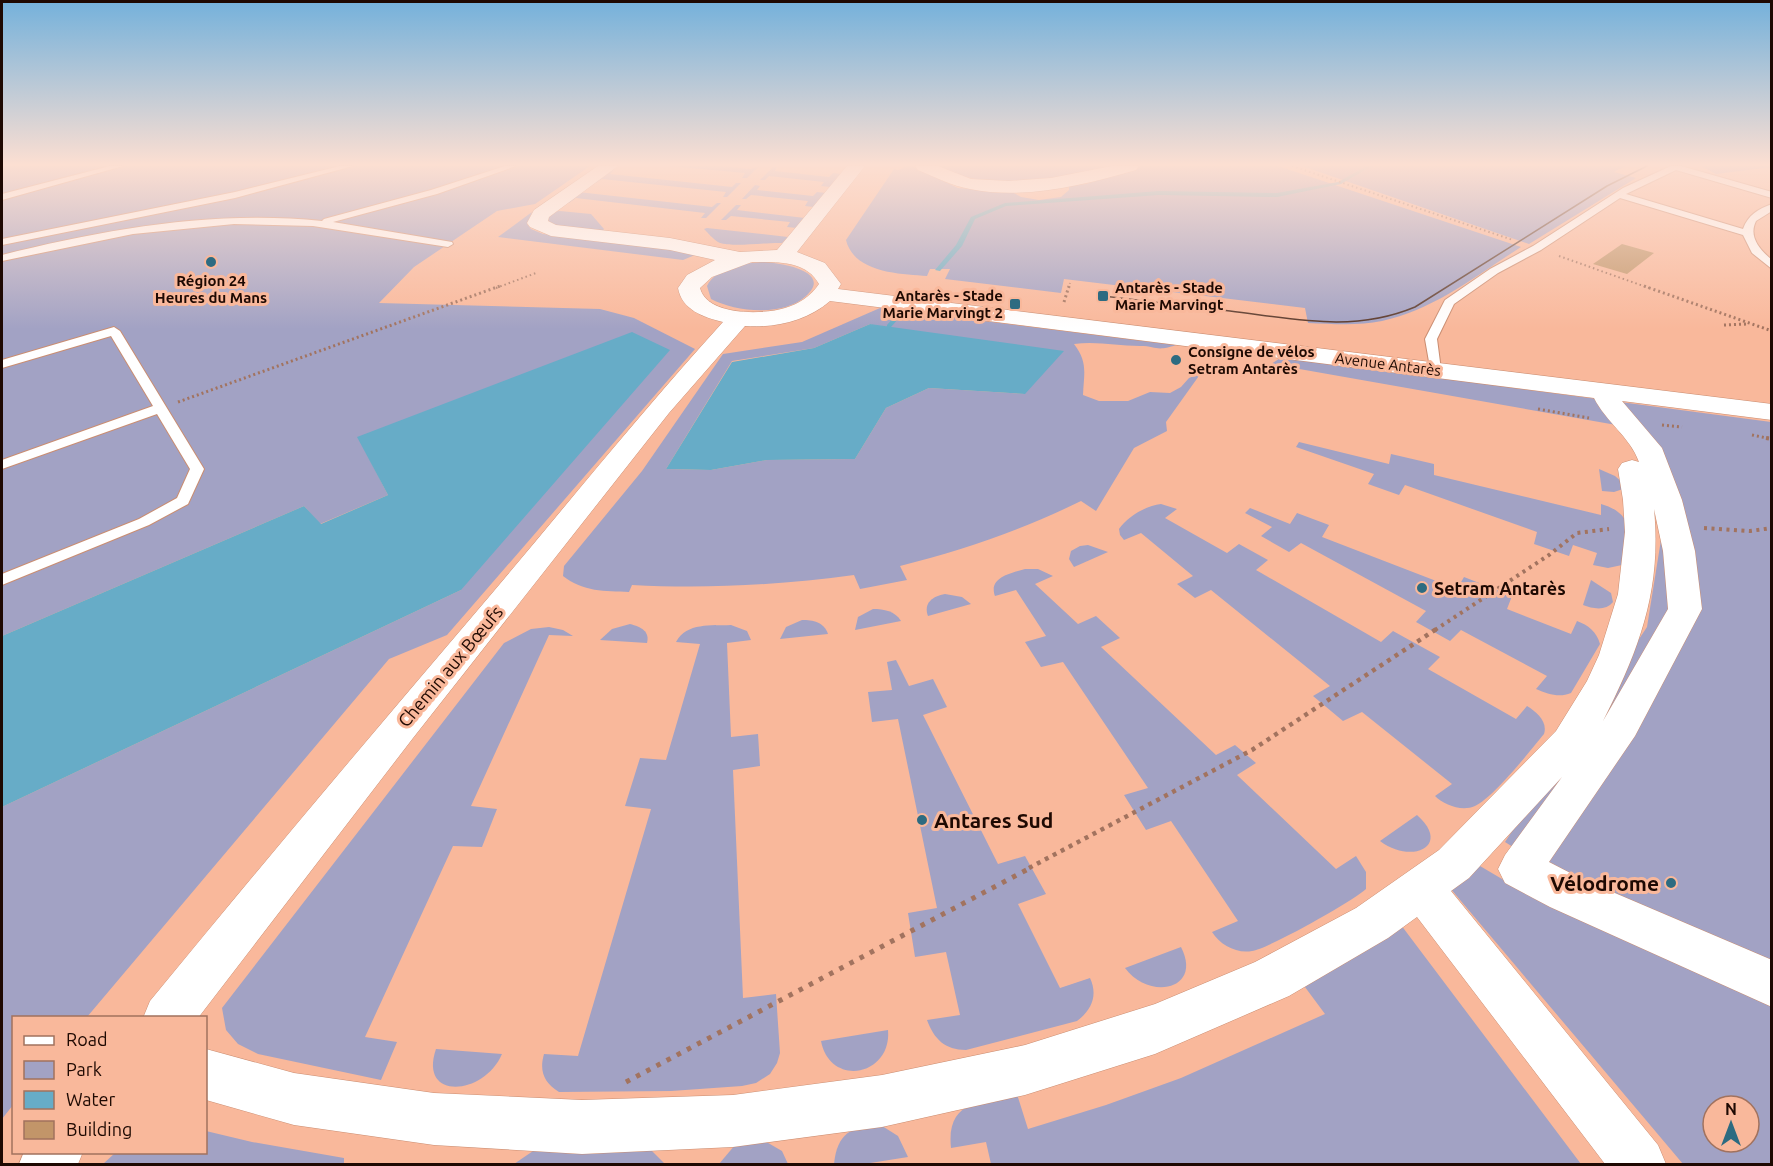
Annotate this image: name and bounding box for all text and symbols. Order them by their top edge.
marker: Région 24 Heures du Mans [204,255,218,269]
place label: Région 24 Heures du Mans [155,272,267,306]
place label: Antarès - Stade Marie Marvingt [1115,279,1224,313]
place label: Antarès - Stade Marie Marvingt 2 [883,287,1003,321]
marker: Antarès - Stade Marie Marvingt [1096,289,1110,303]
marker: Antarès - Stade Marie Marvingt 2 [1008,297,1022,311]
place label: Consigne de vélos Setram Antarès [1188,343,1315,377]
street label: Avenue Antarès [1334,349,1442,379]
marker: Consigne de vélos Setram Antarès [1169,353,1183,367]
place label: Setram Antarès [1434,578,1566,598]
marker: Setram Antarès [1415,581,1429,595]
street label: Chemin aux Bœufs [394,601,507,731]
place label: Antares Sud [934,808,1053,832]
marker: Antares Sud [915,813,929,827]
place label: Vélodrome [1550,871,1659,895]
marker: Vélodrome [1664,876,1678,890]
legend [12,1016,207,1154]
text: Road [66,1029,108,1049]
text: Park [66,1059,102,1079]
text: Water [66,1089,116,1109]
north arrow [1701,1094,1761,1154]
text: N [1725,1100,1737,1118]
text: Building [66,1119,132,1139]

